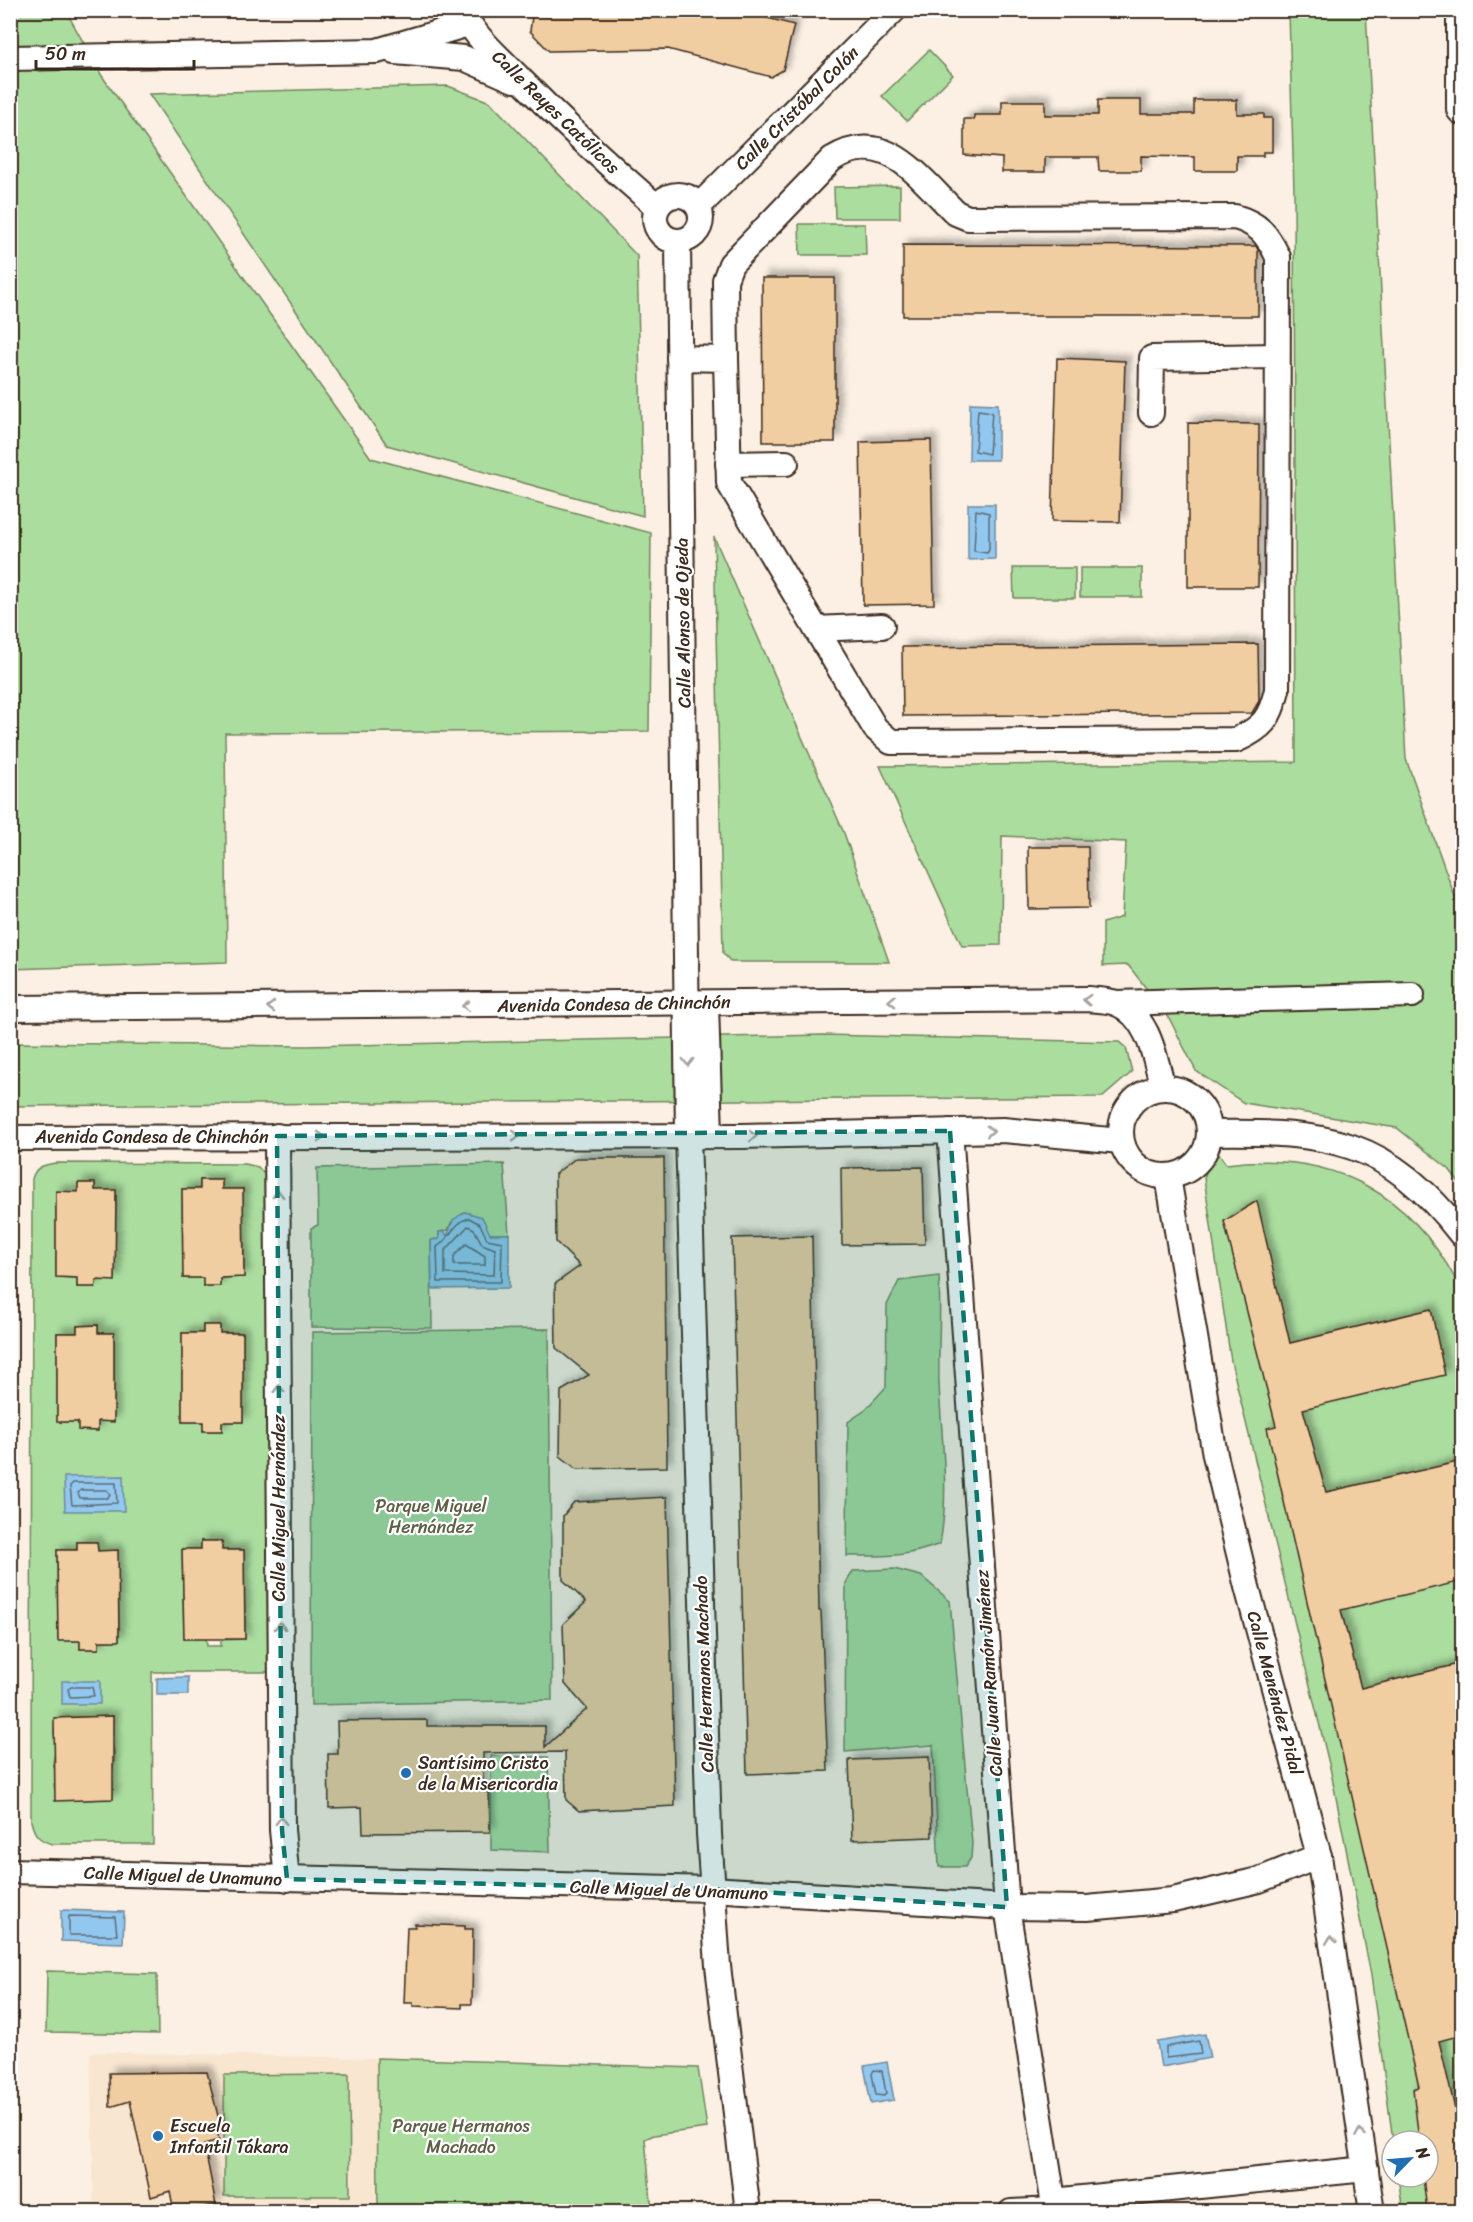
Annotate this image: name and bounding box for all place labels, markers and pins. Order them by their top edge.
place label: Santísimo Cristo de la Misericordia [418,1747,559,1800]
marker: Santísimo Cristo de la Misericordia [399,1766,413,1780]
place label: Escuela Infantil Tákara [169,2110,289,2163]
marker: Escuela Infantil Tákara [151,2129,165,2143]

